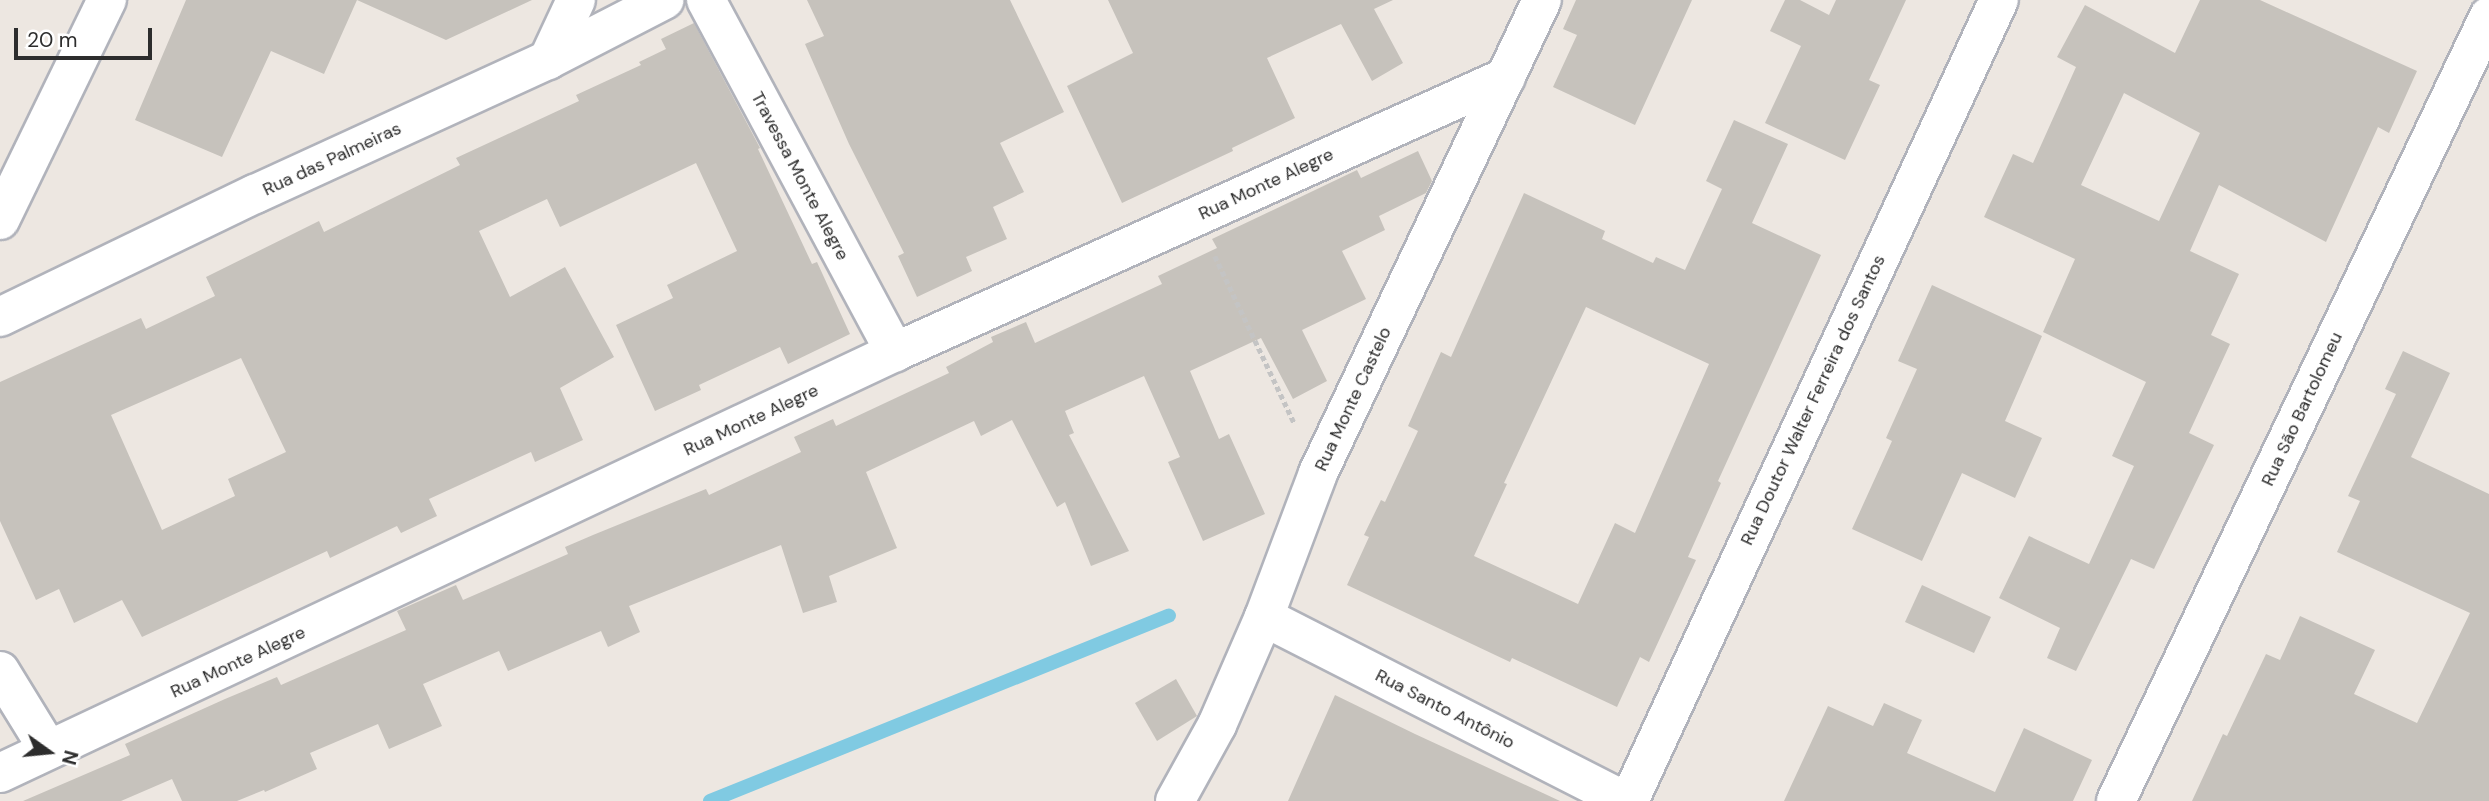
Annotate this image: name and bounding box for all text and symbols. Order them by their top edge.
scale bar [18,14,156,58]
text: 20 m [27,26,78,54]
street label: Travessa Monte Alegre [746,88,854,264]
street label: Rua das Palmeiras [259,117,405,201]
street label: Rua Monte Alegre [1195,143,1337,225]
street label: Rua Doutor Walter Ferreira dos Santos [1736,251,1890,549]
street label: Rua Monte Castelo [1310,323,1396,475]
street label: Rua São Bartolomeu [2257,329,2347,489]
street label: Rua Monte Alegre [680,379,822,461]
street label: Rua Monte Alegre [167,621,309,703]
street label: Rua Santo Antônio [1372,665,1518,753]
north arrow [14,717,84,787]
text: N [56,748,84,767]

